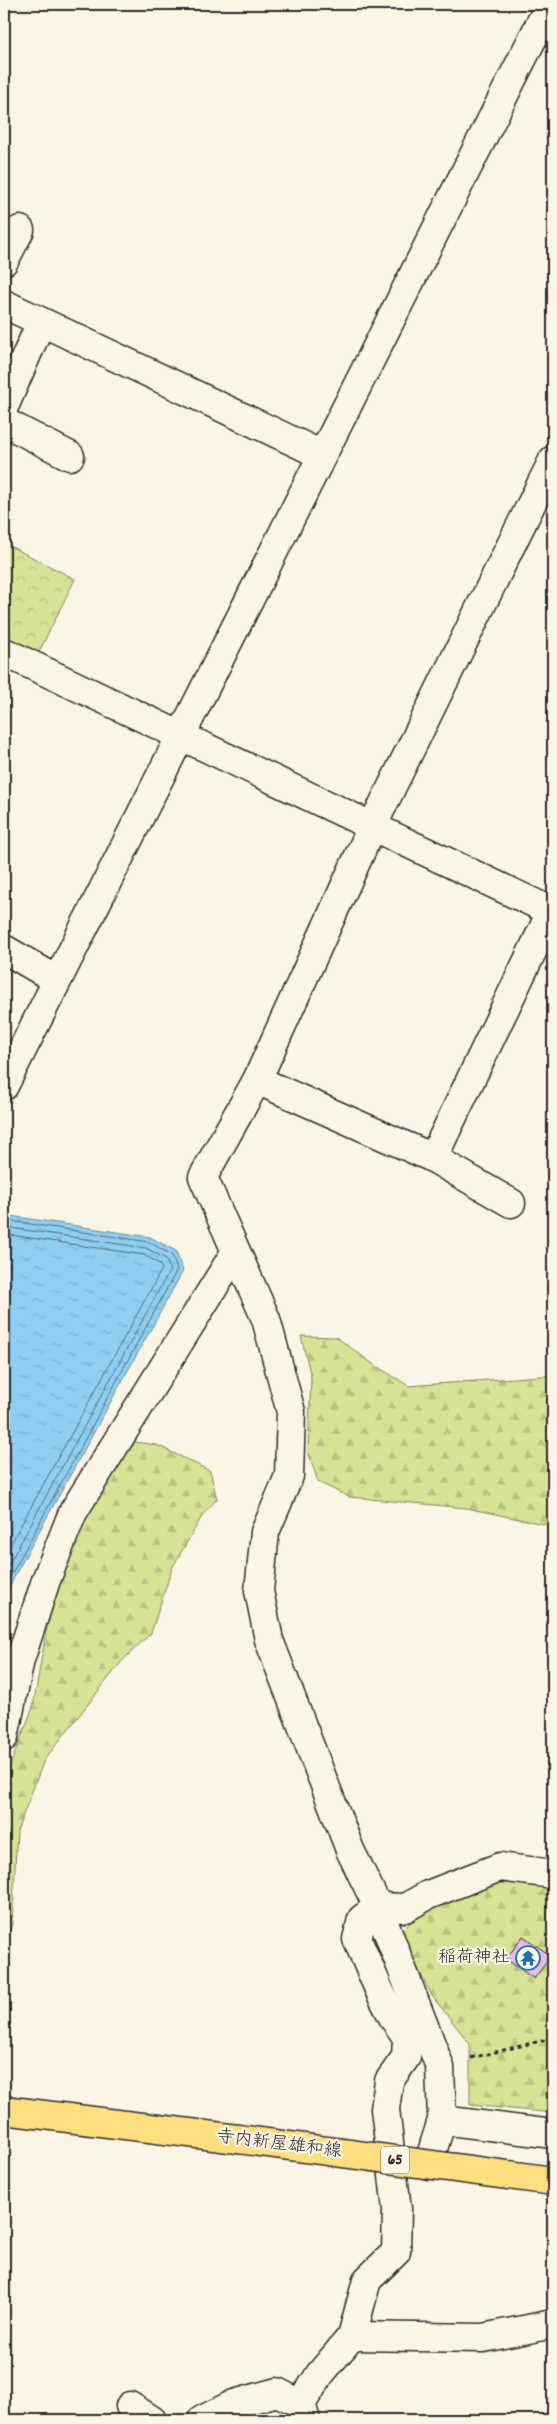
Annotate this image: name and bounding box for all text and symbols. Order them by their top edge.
temple icon: 稲荷神社 [515,1945,541,1971]
place label: 稲荷神社 [438,1946,510,1971]
street label: 寺内新屋雄和線 [215,2125,343,2165]
road number: 65 [381,2146,409,2174]

